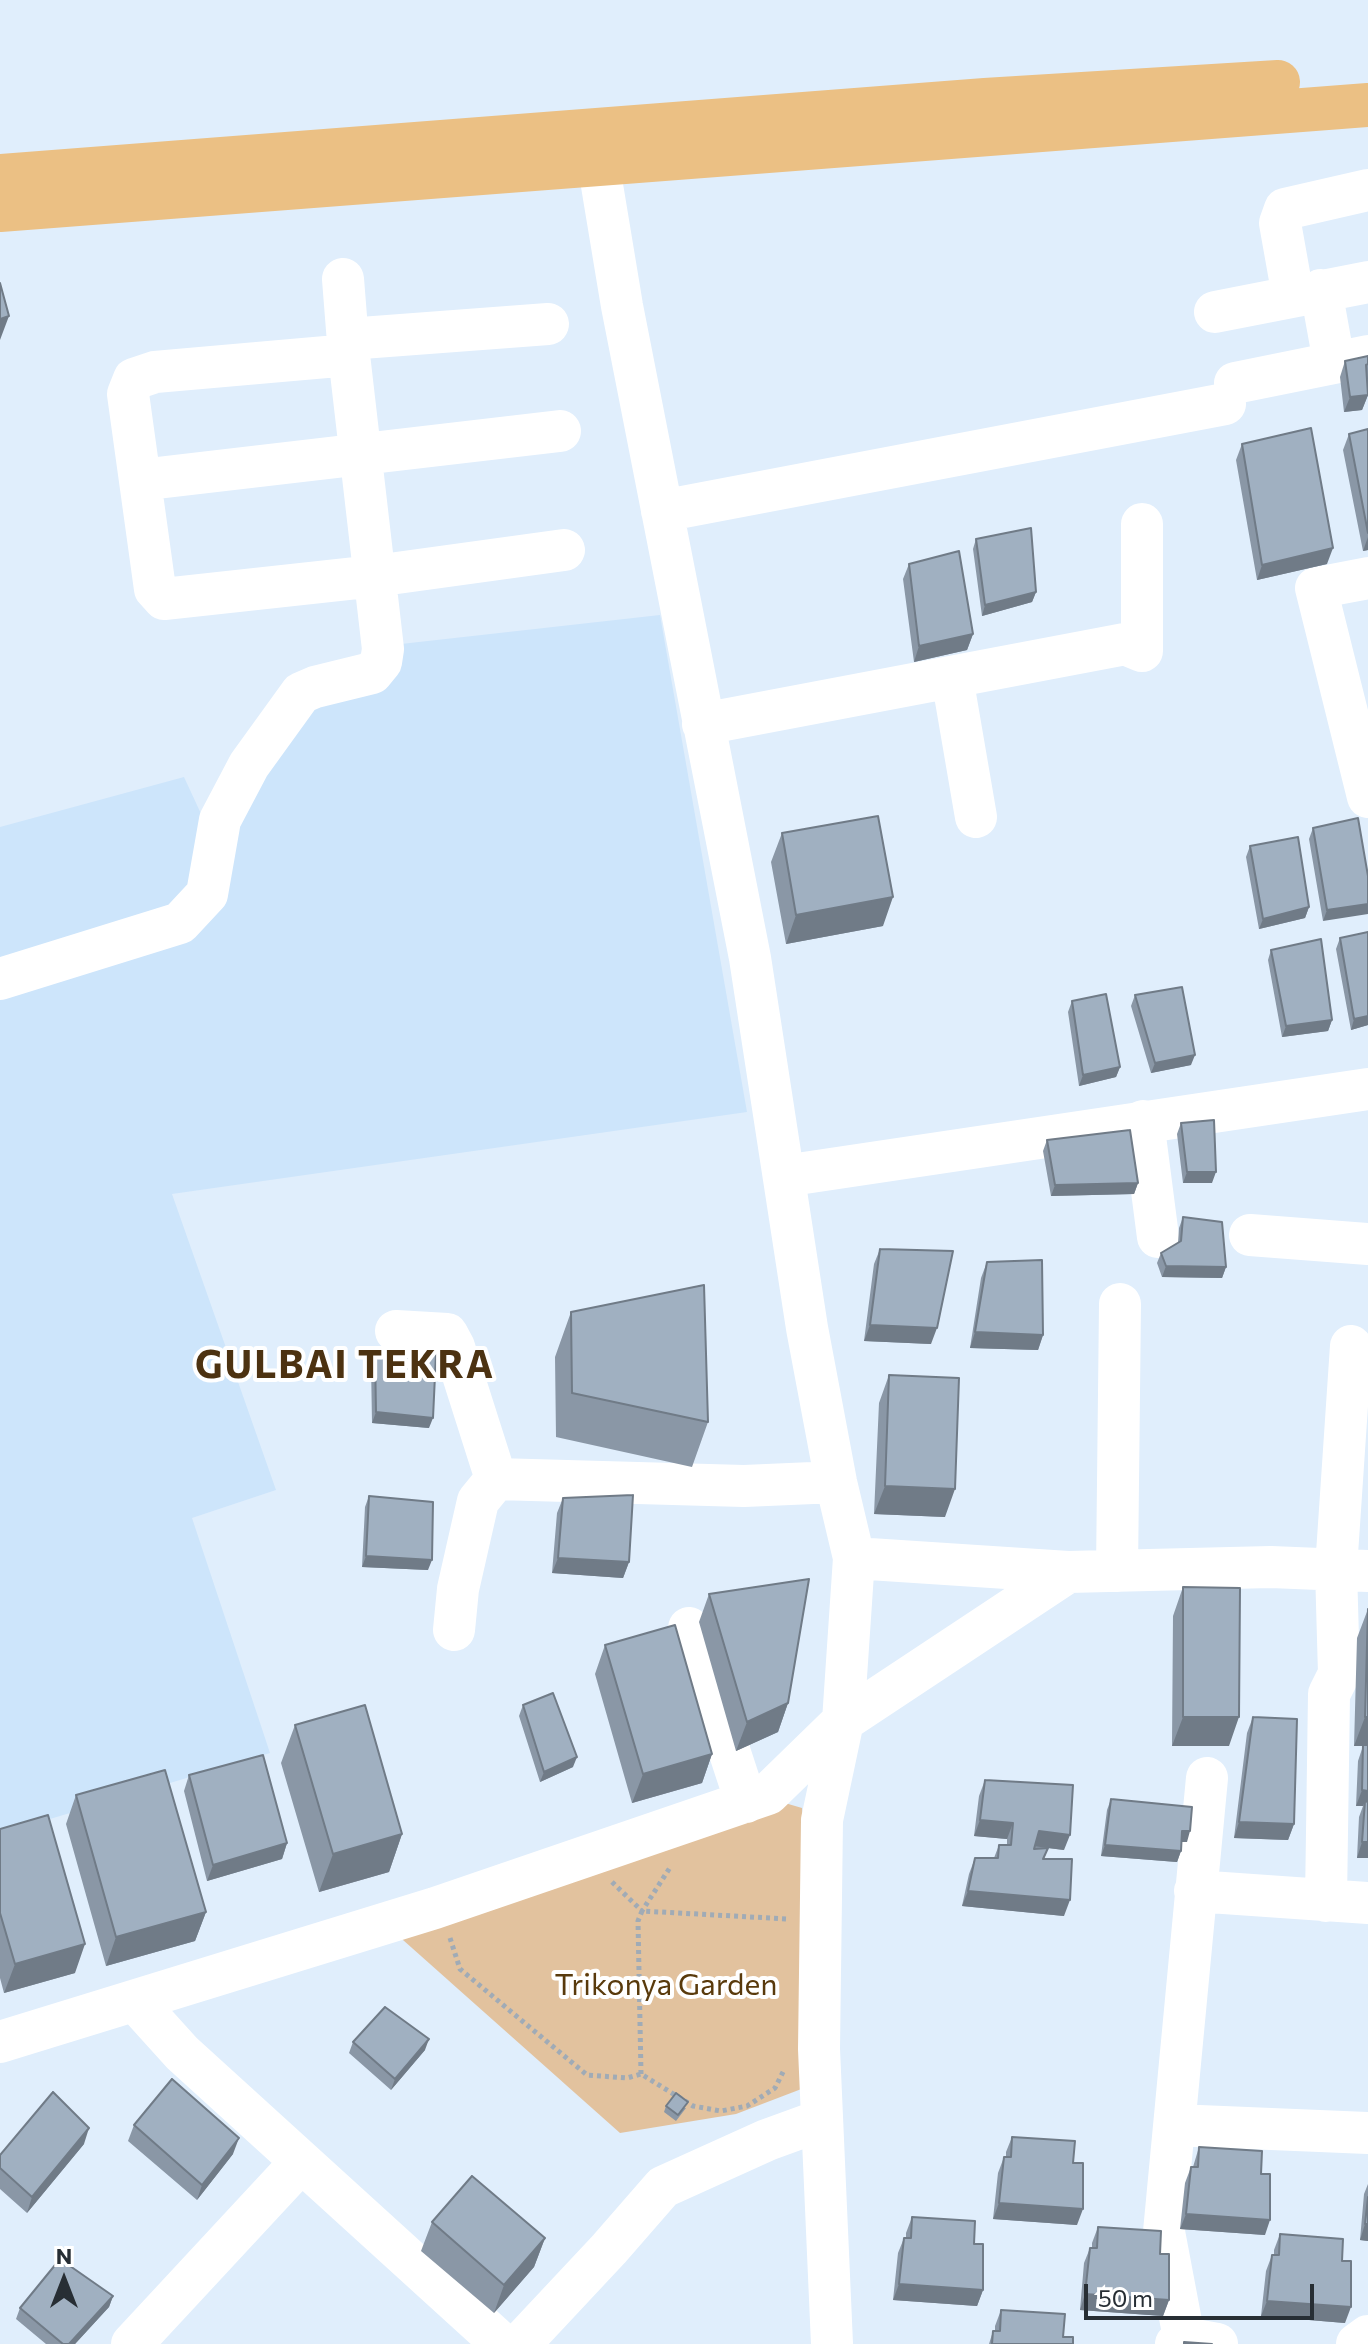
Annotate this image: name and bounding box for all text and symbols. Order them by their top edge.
district label: GULBAI TEKRA [195,1342,495,1388]
park label: Trikonya Garden [555,1967,777,2003]
north arrow [24,2240,104,2320]
text: N [56,2242,72,2269]
scale bar [1088,2268,1318,2318]
text: 50 m [1098,2283,1153,2312]

